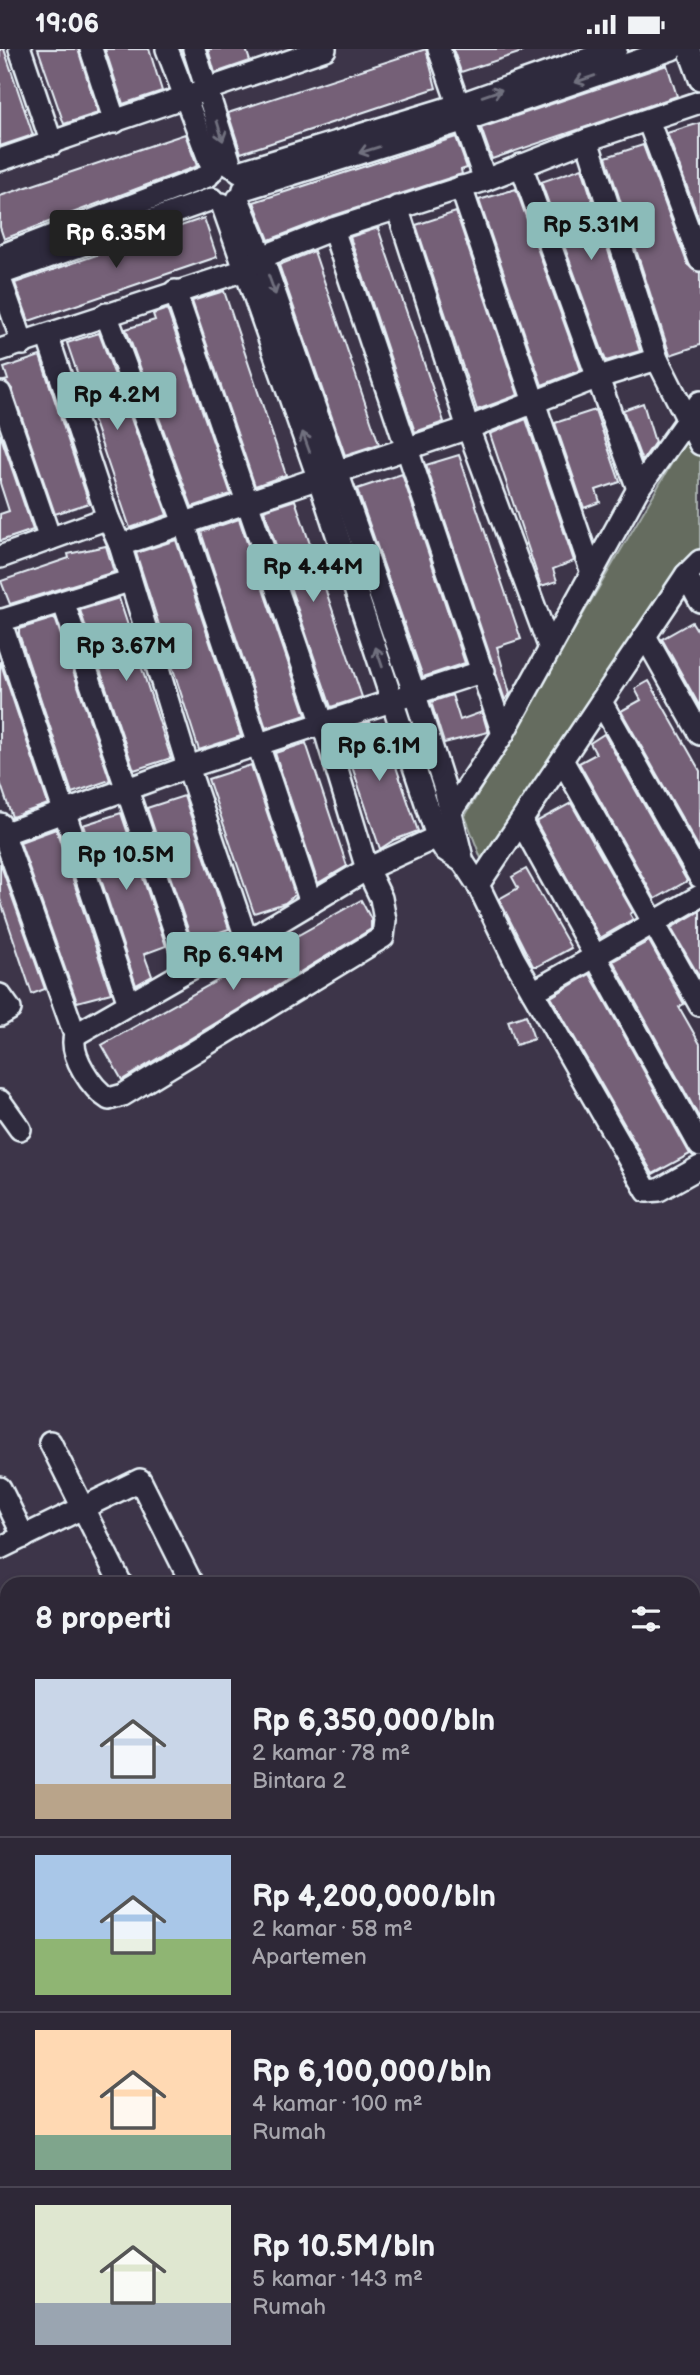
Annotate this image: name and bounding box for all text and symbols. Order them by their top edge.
text: 19:06 [35,9,99,40]
one-way arrow [574,74,596,86]
one-way arrow [480,86,502,98]
one-way arrow [215,119,228,141]
one-way arrow [358,145,380,157]
pin: Rp 5.31M [519,203,663,262]
pin: Rp 6.35M [44,211,188,270]
text: Rp 5.31M [543,211,639,239]
text: Rp 6.35M [66,219,166,247]
one-way arrow [267,274,279,296]
pin: Rp 4.2M [52,373,182,432]
text: Rp 4.2M [73,381,161,409]
one-way arrow [299,431,311,453]
pin: Rp 4.44M [241,545,385,604]
text: Rp 4.44M [263,553,363,581]
pin: Rp 3.67M [54,623,198,683]
text: Rp 3.67M [76,632,176,660]
one-way arrow [372,647,384,669]
pin: Rp 6.1M [314,723,444,783]
text: Rp 6.1M [337,732,421,760]
pin: Rp 10.5M [54,833,198,892]
text: Rp 10.5M [77,841,175,869]
pin: Rp 6.94M [161,933,305,992]
text: Rp 6.94M [182,941,284,969]
icon: filters [627,1600,665,1638]
text: 8 properti [35,1601,171,1637]
text: Rp 6,350,000/bln [252,1703,495,1739]
icon: home [91,1707,175,1791]
text: 2 kamar · 78 m² [252,1739,410,1767]
text: Bintara 2 [252,1767,346,1795]
text: Rp 4,200,000/bln [252,1879,496,1915]
icon: home [91,1883,175,1967]
text: 2 kamar · 58 m² [252,1915,413,1943]
text: Apartemen [252,1943,367,1971]
text: Rp 6,100,000/bln [252,2054,492,2090]
icon: home [91,2058,175,2142]
text: 4 kamar · 100 m² [252,2090,423,2118]
text: Rumah [252,2118,326,2146]
text: Rp 10.5M/bln [252,2229,435,2265]
icon: home [91,2233,175,2317]
text: 5 kamar · 143 m² [252,2265,423,2293]
text: Rumah [252,2293,326,2321]

